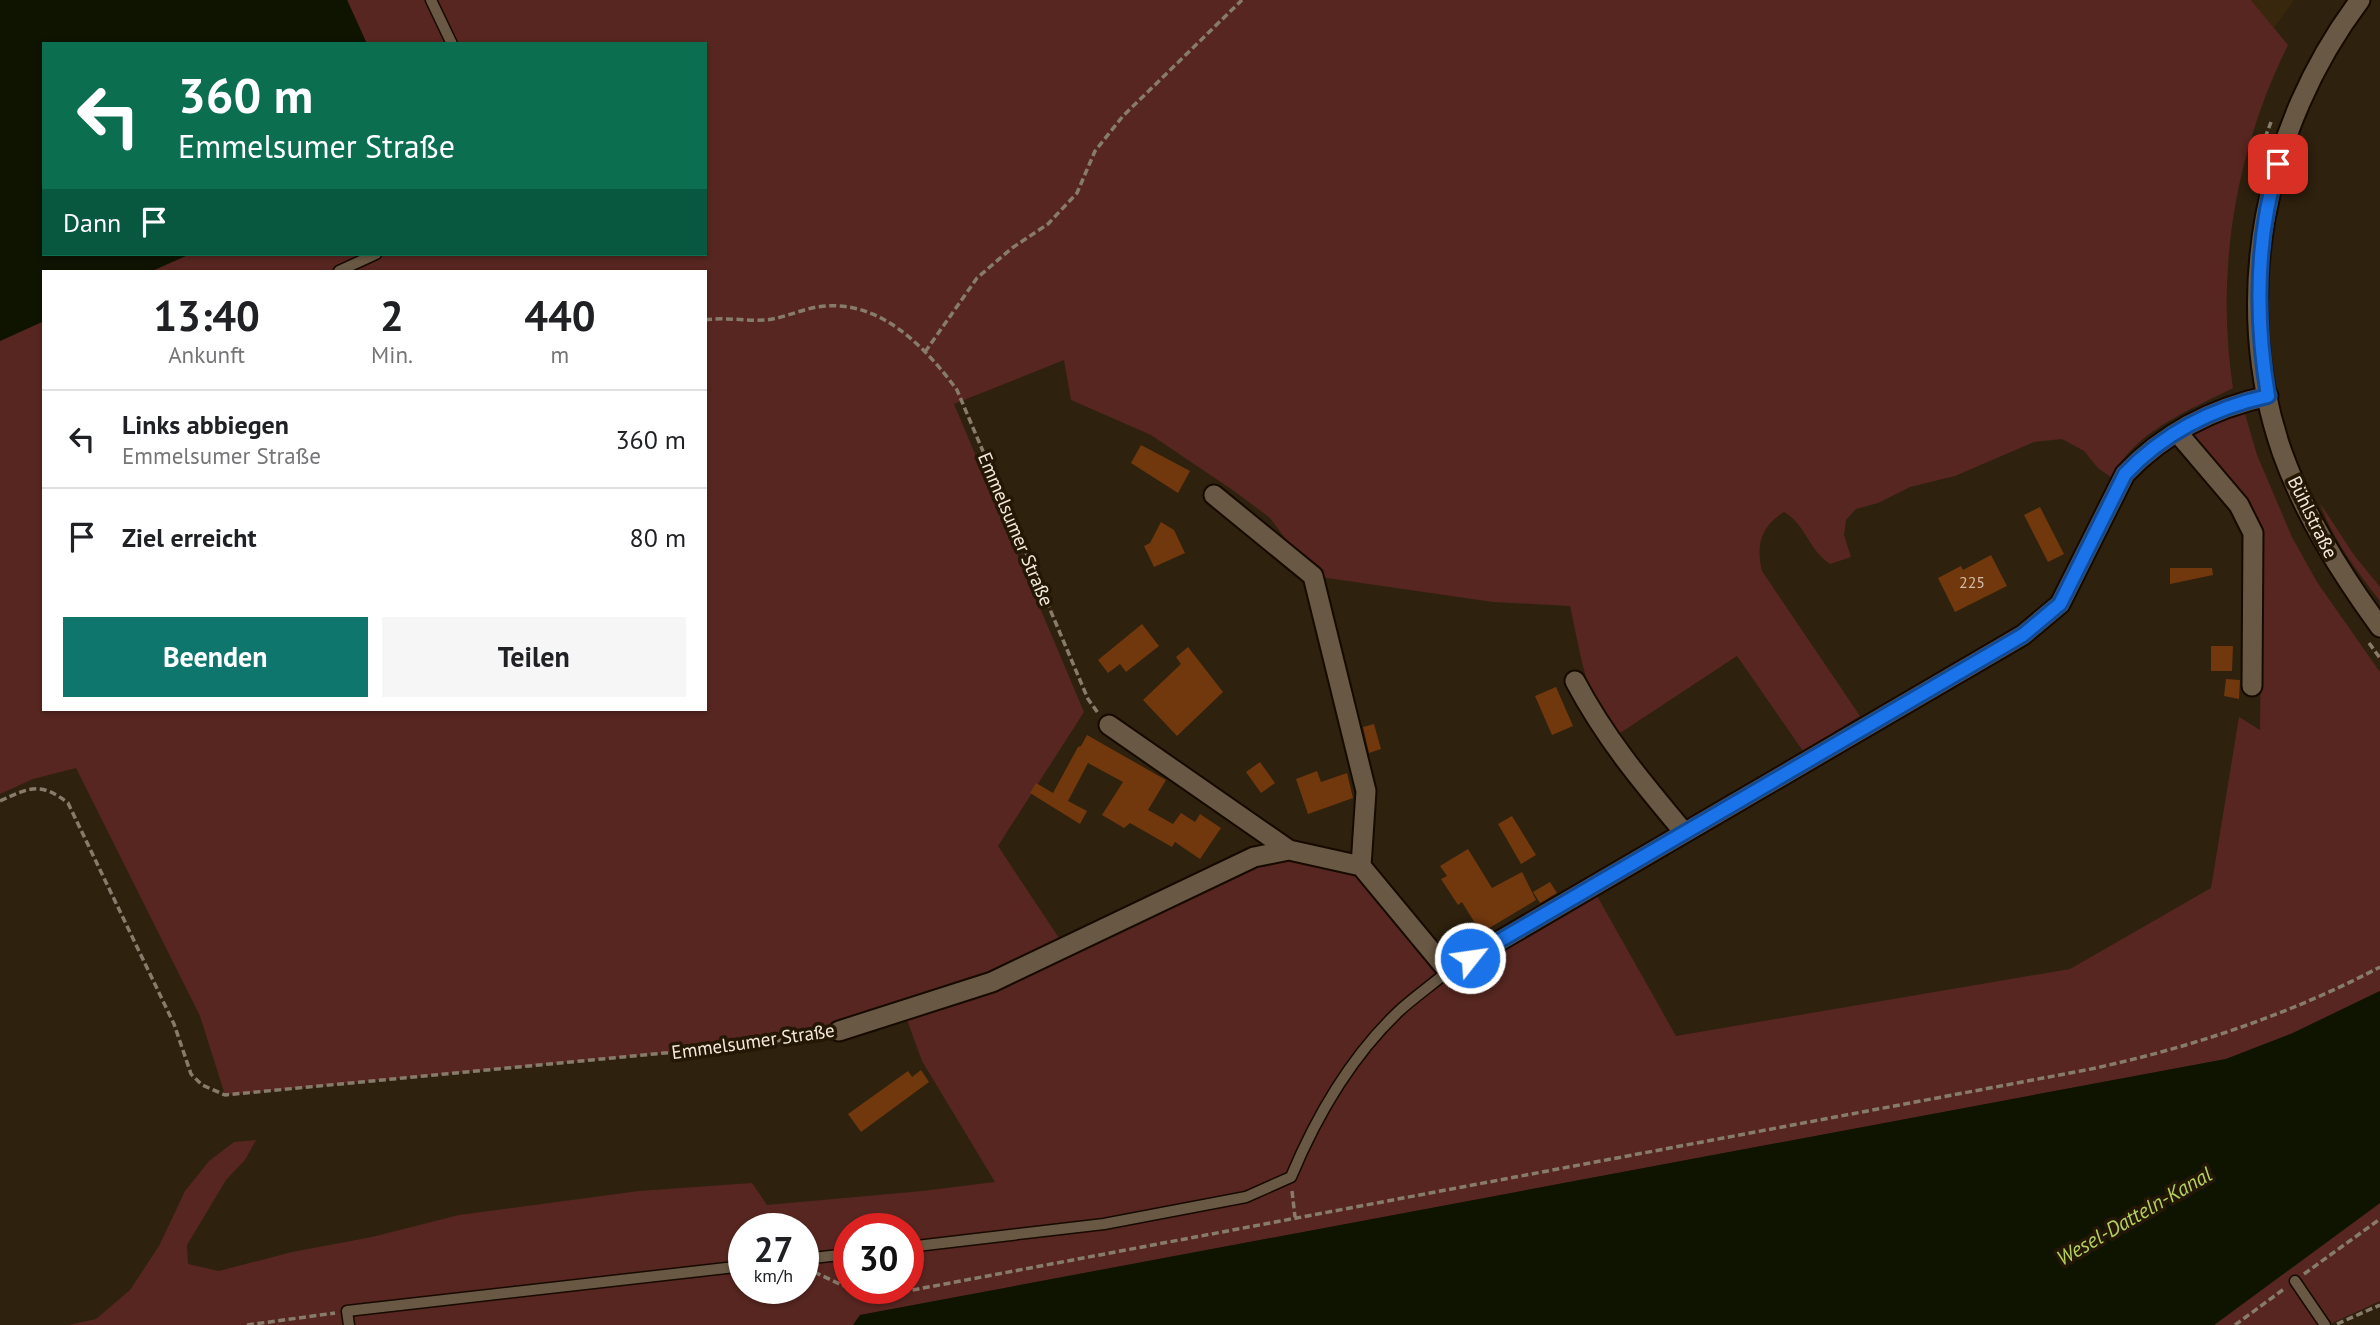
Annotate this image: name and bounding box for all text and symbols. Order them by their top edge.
text: 360 m [178,63,313,127]
icon: left [63,70,154,161]
text: Emmelsumer Straße [178,125,455,167]
pin [2248,134,2308,194]
icon: arrive [2259,145,2297,183]
icon: arrive [135,203,173,241]
text: Dann [63,206,121,239]
text: 13:40 [153,288,260,343]
text: 2 [380,288,404,343]
text: 440 [524,288,596,343]
text: Ankunft [168,340,245,369]
text: Min. [371,340,413,369]
text: m [551,340,569,369]
text: Links abbiegen [122,408,289,441]
icon: left [63,420,101,458]
text: 360 m [615,423,686,456]
text: Emmelsumer Straße [122,441,321,470]
street label: Emmelsumer Straße [973,449,1059,609]
street label: Bühlstraße [2283,472,2343,562]
icon: arrive [63,518,101,556]
text: Ziel erreicht [122,521,257,554]
text: 80 m [630,521,686,554]
house number: 225 [1959,572,1985,592]
button: Beenden [63,617,368,697]
button: Teilen [382,617,686,697]
position arrow [1433,921,1507,995]
street label: Emmelsumer Straße [670,1018,836,1064]
water label: Wesel-Datteln-Kanal [2051,1160,2217,1271]
speed limit sign: 30 [833,1213,924,1304]
text: 27 [754,1226,793,1272]
text: km/h [754,1264,793,1287]

